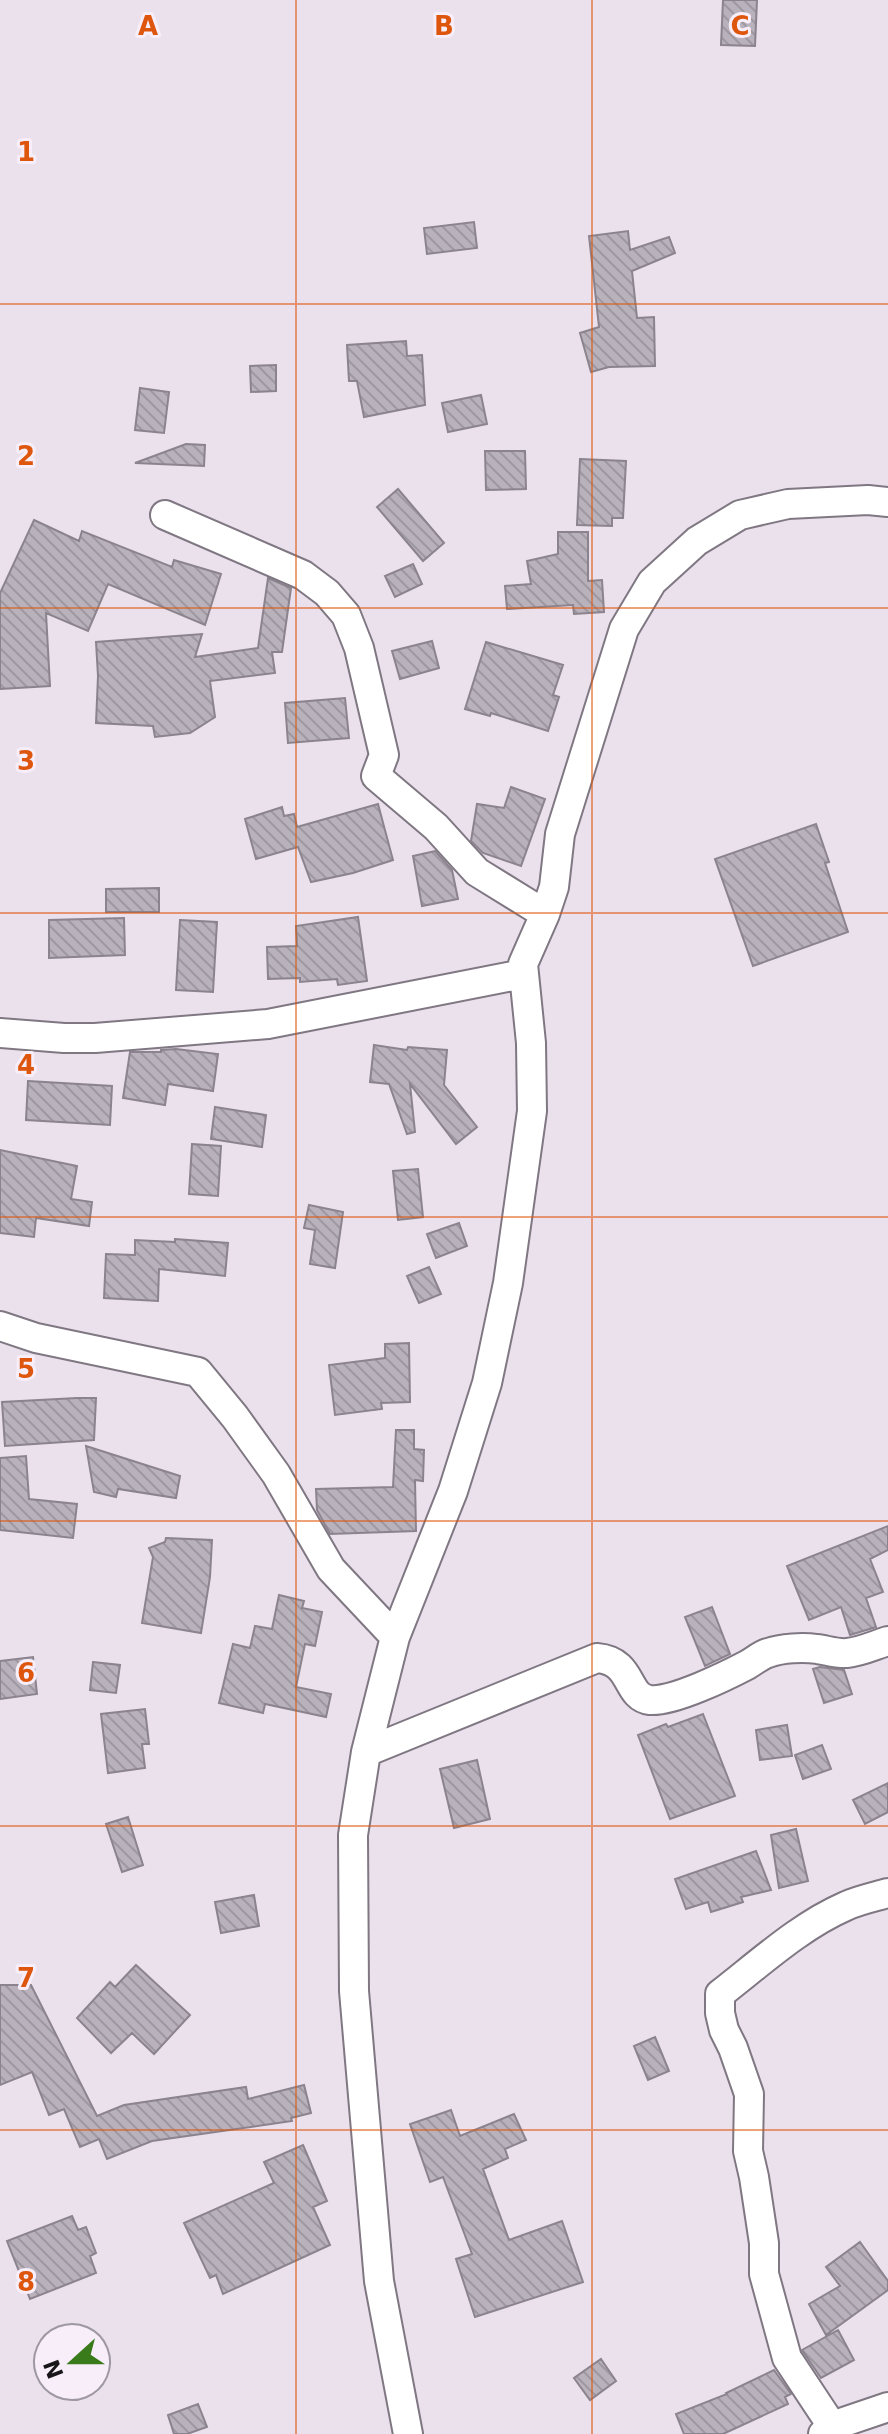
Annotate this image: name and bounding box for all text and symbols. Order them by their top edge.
text: A [138,11,158,41]
text: B [434,11,454,41]
text: C [730,11,750,41]
text: 1 [17,137,35,167]
text: 2 [17,441,35,471]
text: 3 [17,746,35,776]
text: 4 [17,1050,35,1080]
text: 5 [17,1354,35,1384]
text: 6 [17,1658,35,1688]
text: 7 [17,1963,35,1993]
text: 8 [17,2267,35,2297]
north arrow [32,2322,112,2402]
text: N [39,2356,69,2382]

